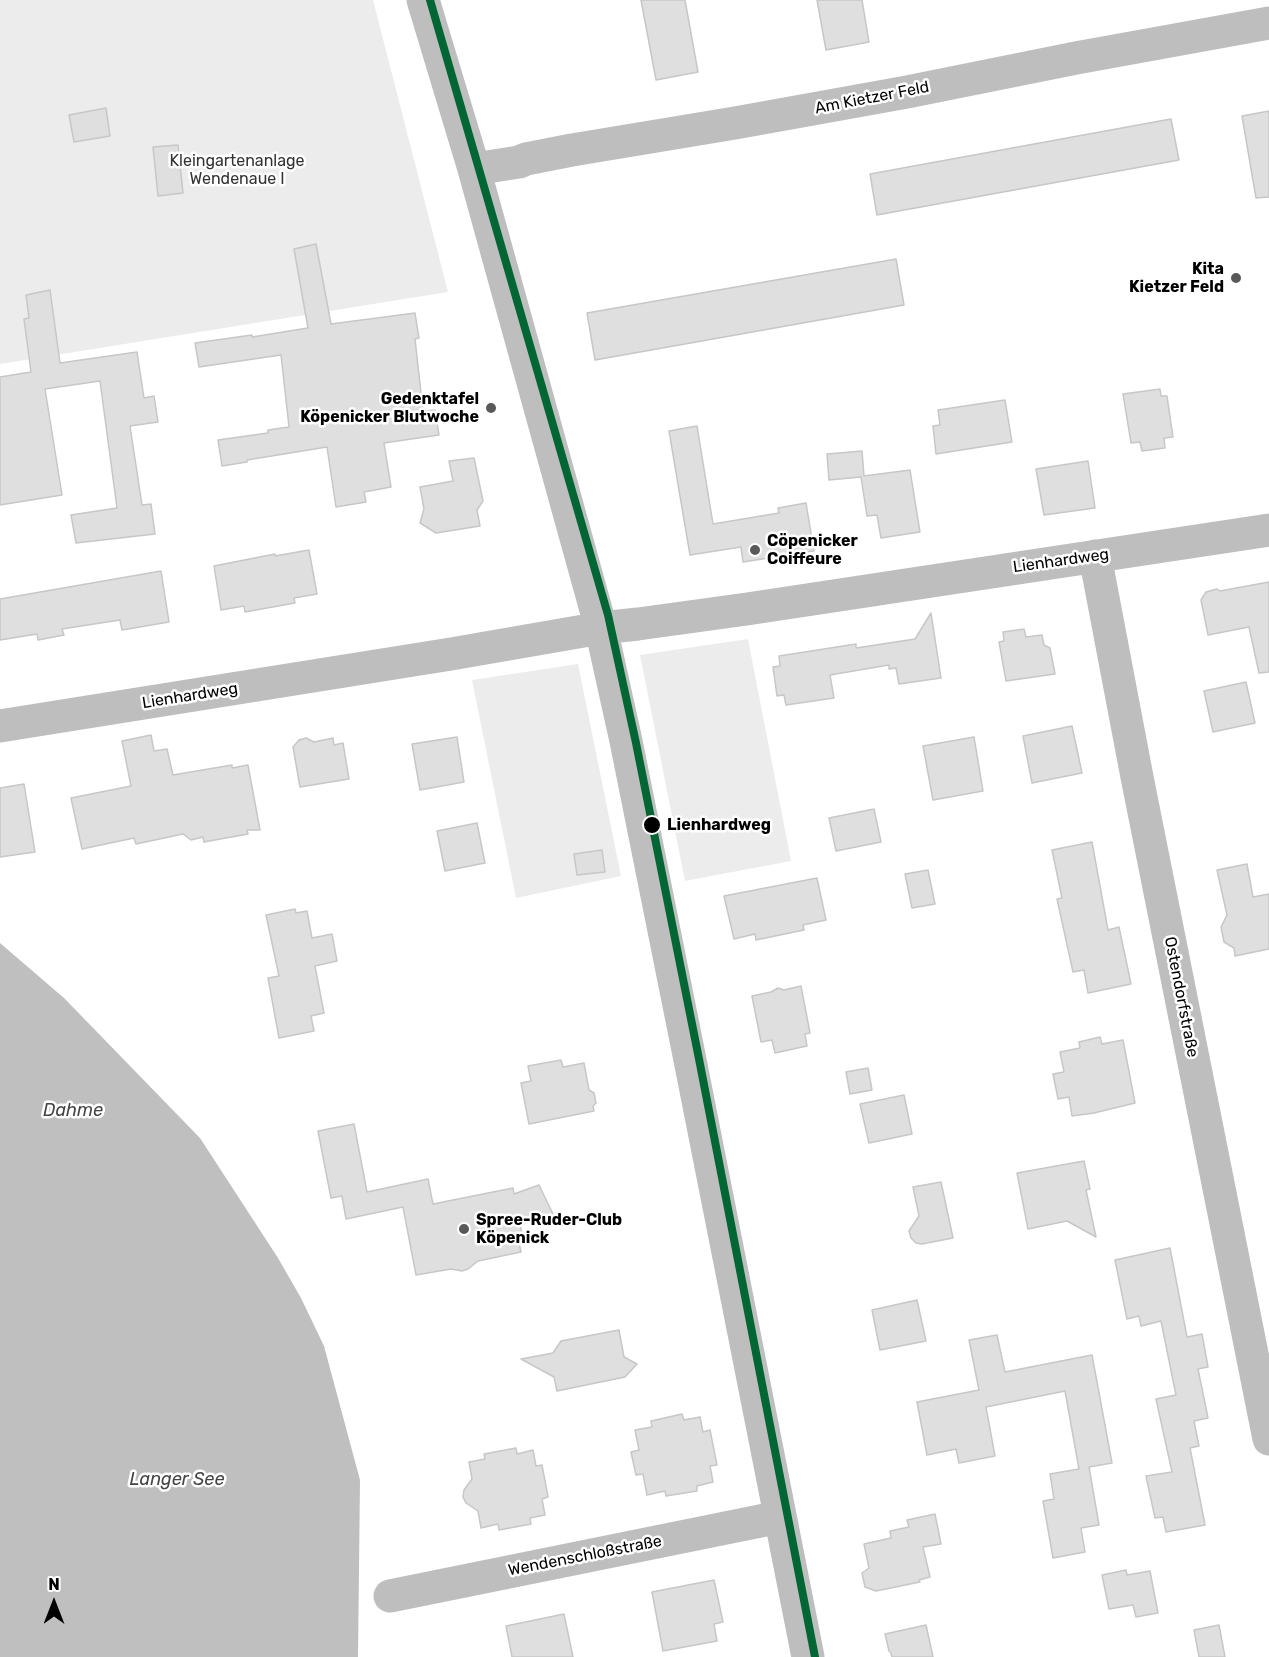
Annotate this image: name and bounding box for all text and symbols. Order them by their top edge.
street label: Am Kietzer Feld [813,78,931,118]
park label: Kleingartenanlage Wendenaue I [169,151,305,189]
place label: Kita Kietzer Feld [1129,259,1224,297]
marker: Kita Kietzer Feld [1229,271,1243,285]
place label: Gedenktafel Köpenicker Blutwoche [300,389,479,427]
marker: Gedenktafel Köpenicker Blutwoche [484,401,498,415]
place label: Cöpenicker Coiffeure [767,531,858,569]
marker: Cöpenicker Coiffeure [748,543,762,557]
street label: Lienhardweg [1012,545,1110,577]
street label: Lienhardweg [141,679,239,713]
marker: Lienhardweg [642,815,662,835]
place label: Lienhardweg [667,815,771,835]
street label: Ostendorfstraße [1160,935,1202,1059]
water label: Dahme [43,1100,103,1122]
place label: Spree-Ruder-Club Köpenick [476,1210,622,1248]
marker: Spree-Ruder-Club Köpenick [457,1222,471,1236]
water label: Langer See [130,1469,224,1491]
street label: Wendenschloßstraße [507,1532,663,1580]
north arrow [24,1573,84,1633]
text: N [48,1575,60,1594]

